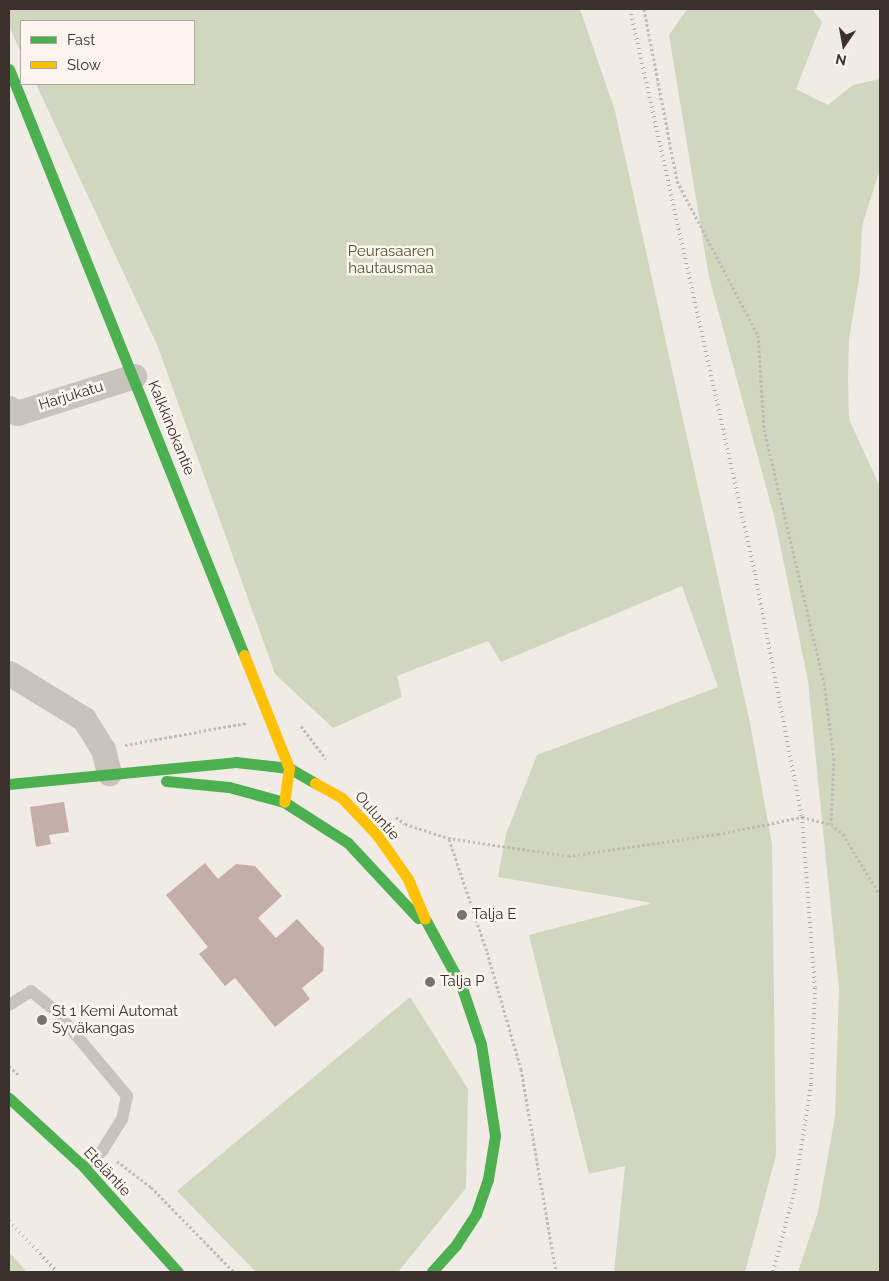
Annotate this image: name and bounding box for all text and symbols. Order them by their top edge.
legend [20,20,195,85]
north arrow [819,20,869,70]
text: Fast [67,31,95,49]
text: N [834,51,848,69]
text: Slow [67,56,101,74]
park label: Peurasaaren hautausmaa [348,242,434,277]
street label: Harjukatu [36,378,106,414]
street label: Kalkkinokantie [144,378,198,478]
street label: Ouluntie [351,788,403,844]
place label: Talja E [472,906,516,924]
marker: Talja E [456,909,468,921]
place label: Talja P [440,973,485,991]
marker: Talja P [424,976,436,988]
place label: St 1 Kemi Automat Syväkangas [52,1002,179,1037]
marker: St 1 Kemi Automat Syväkangas [36,1014,48,1026]
street label: Eteläntie [80,1144,134,1200]

